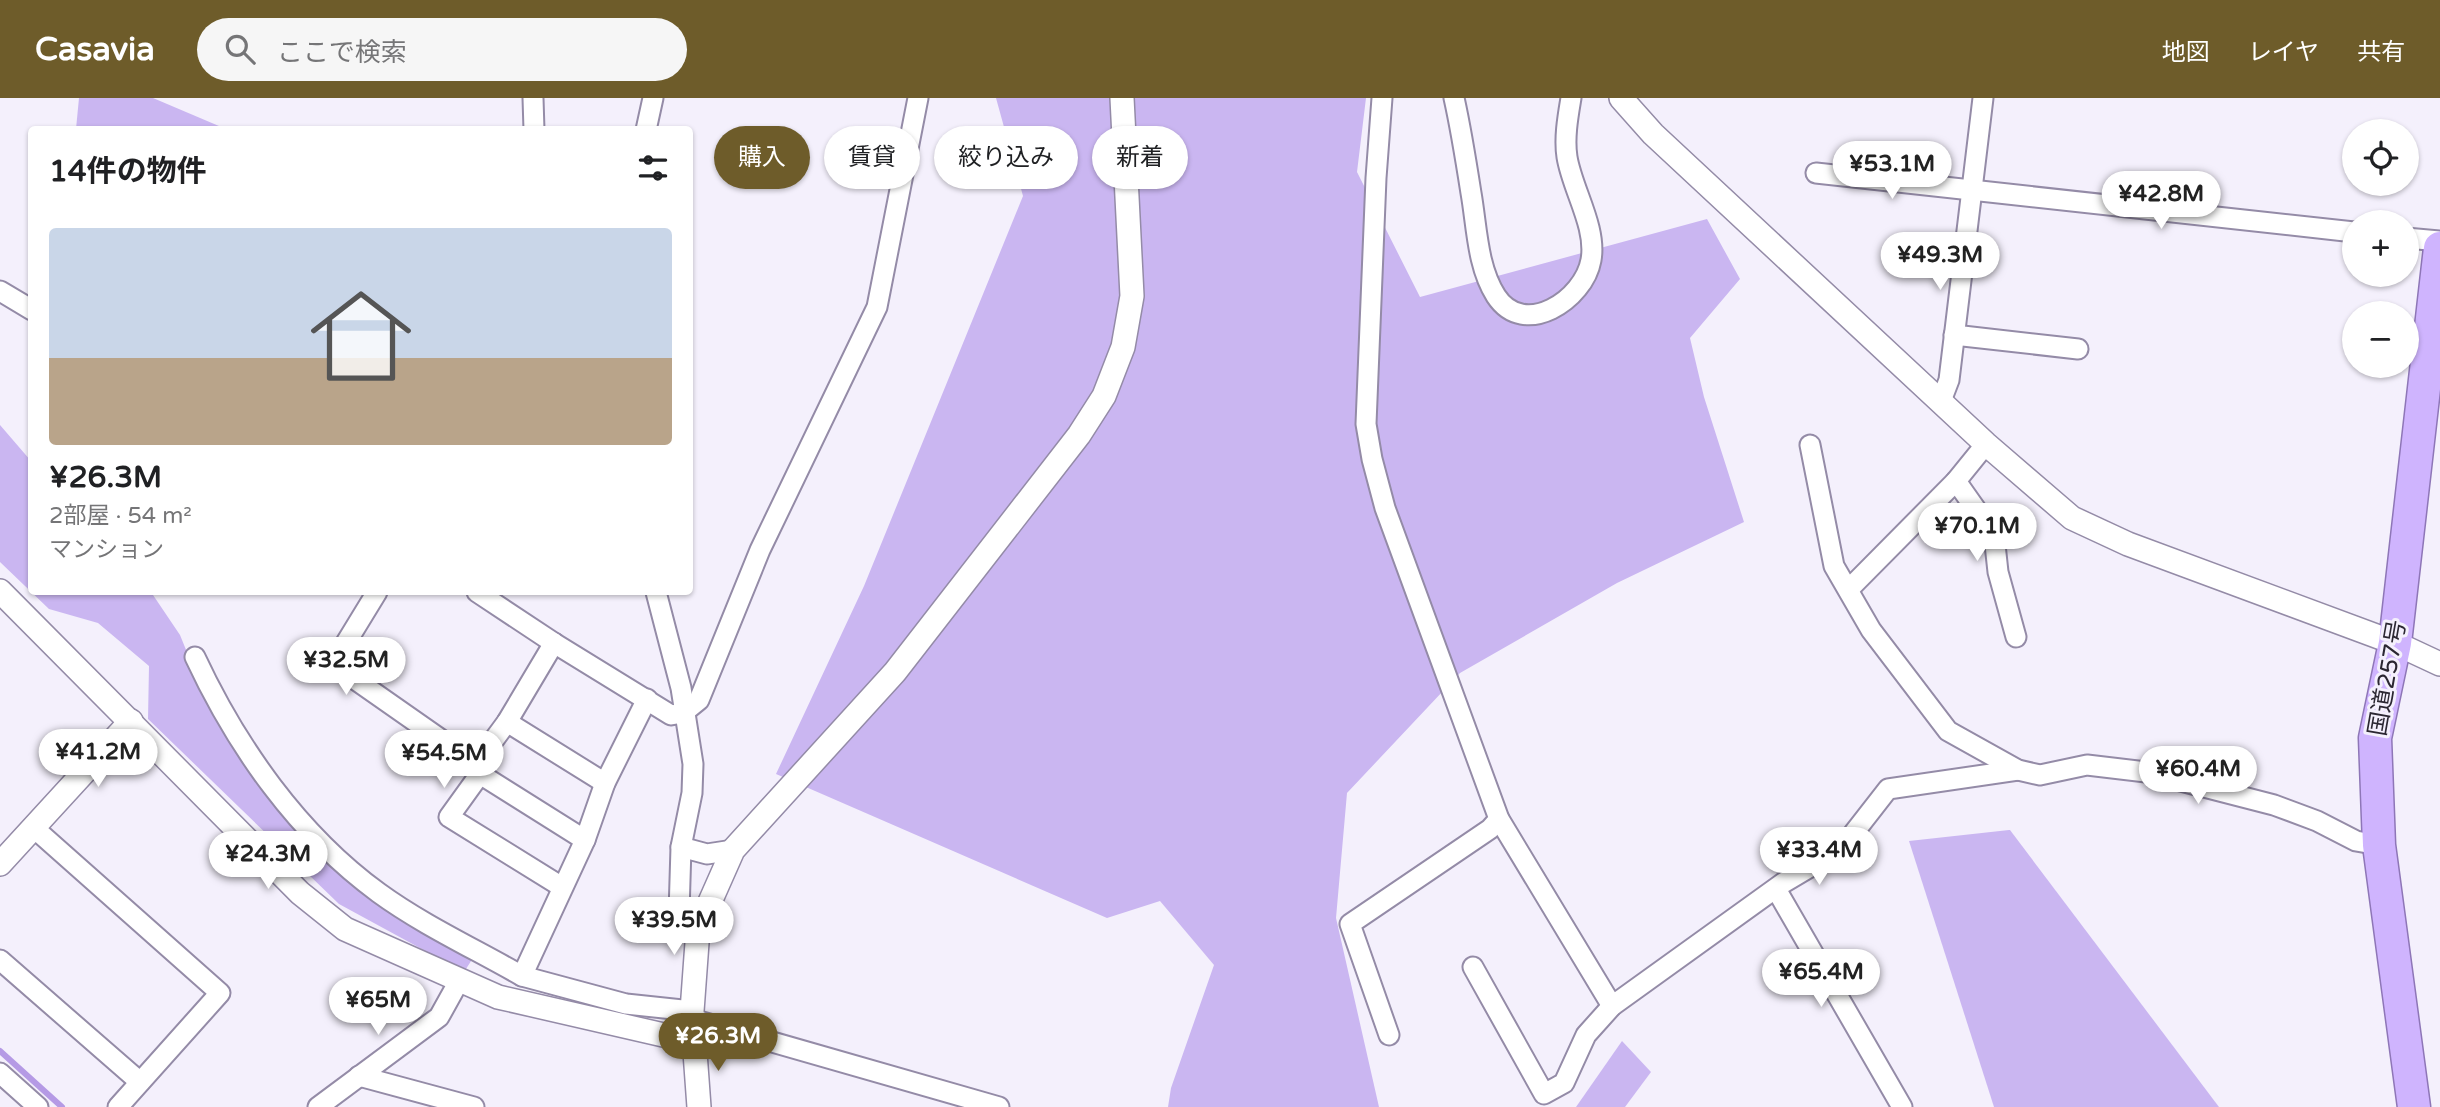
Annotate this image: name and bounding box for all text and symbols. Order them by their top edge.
search box [197,18,687,81]
text: Casavia [35,30,155,69]
icon: search [221,30,259,68]
text: ここで検索 [277,37,407,68]
text: 地図 [2162,38,2210,67]
text: レイヤ [2248,38,2319,67]
text: 共有 [2357,38,2405,67]
map controls [2342,119,2419,378]
button: locate [2342,119,2419,196]
chip: 購入 [714,126,810,189]
chip: 賃貸 [824,126,920,189]
chip: 絞り込み [934,126,1078,189]
chip: 新着 [1092,126,1188,189]
pin: ¥53.1M [1835,141,1949,201]
icon: filters [634,149,672,187]
text: ¥53.1M [1849,150,1935,178]
text: 14件の物件 [49,153,207,190]
pin: ¥42.8M [2104,172,2218,231]
text: ¥42.8M [2118,180,2204,208]
button: + [2342,210,2419,287]
pin: ¥49.3M [1883,232,1997,292]
text: ¥49.3M [1897,241,1983,269]
icon: home [298,273,424,399]
button: − [2342,301,2419,378]
text: ¥26.3M [49,459,162,496]
text: 2部屋 · 54 m² [49,502,192,530]
pin: ¥70.1M [1920,504,2034,563]
text: ¥70.1M [1934,512,2020,540]
text: マンション [49,536,164,564]
street label: 国道257号 [2363,618,2412,738]
pin: ¥32.5M [289,638,403,697]
text: ¥32.5M [303,646,389,674]
pin: ¥41.2M [41,730,155,789]
pin: ¥54.5M [387,730,501,790]
text: ¥41.2M [55,738,141,766]
text: ¥54.5M [401,739,487,767]
pin: ¥60.4M [2141,746,2255,806]
text: ¥60.4M [2155,755,2241,783]
pin: ¥33.4M [1762,828,1876,887]
pin: ¥24.3M [211,832,325,891]
text: ¥33.4M [1776,836,1862,864]
text: ¥24.3M [225,840,311,868]
pin: ¥39.5M [617,898,731,957]
text: ¥39.5M [631,906,717,934]
pin: ¥65.4M [1764,950,1878,1009]
text: ¥65.4M [1778,958,1864,986]
pin: ¥65M [337,978,419,1037]
text: ¥65M [345,986,411,1014]
pin: ¥26.3M [661,1014,775,1073]
text: ¥26.3M [675,1022,761,1050]

